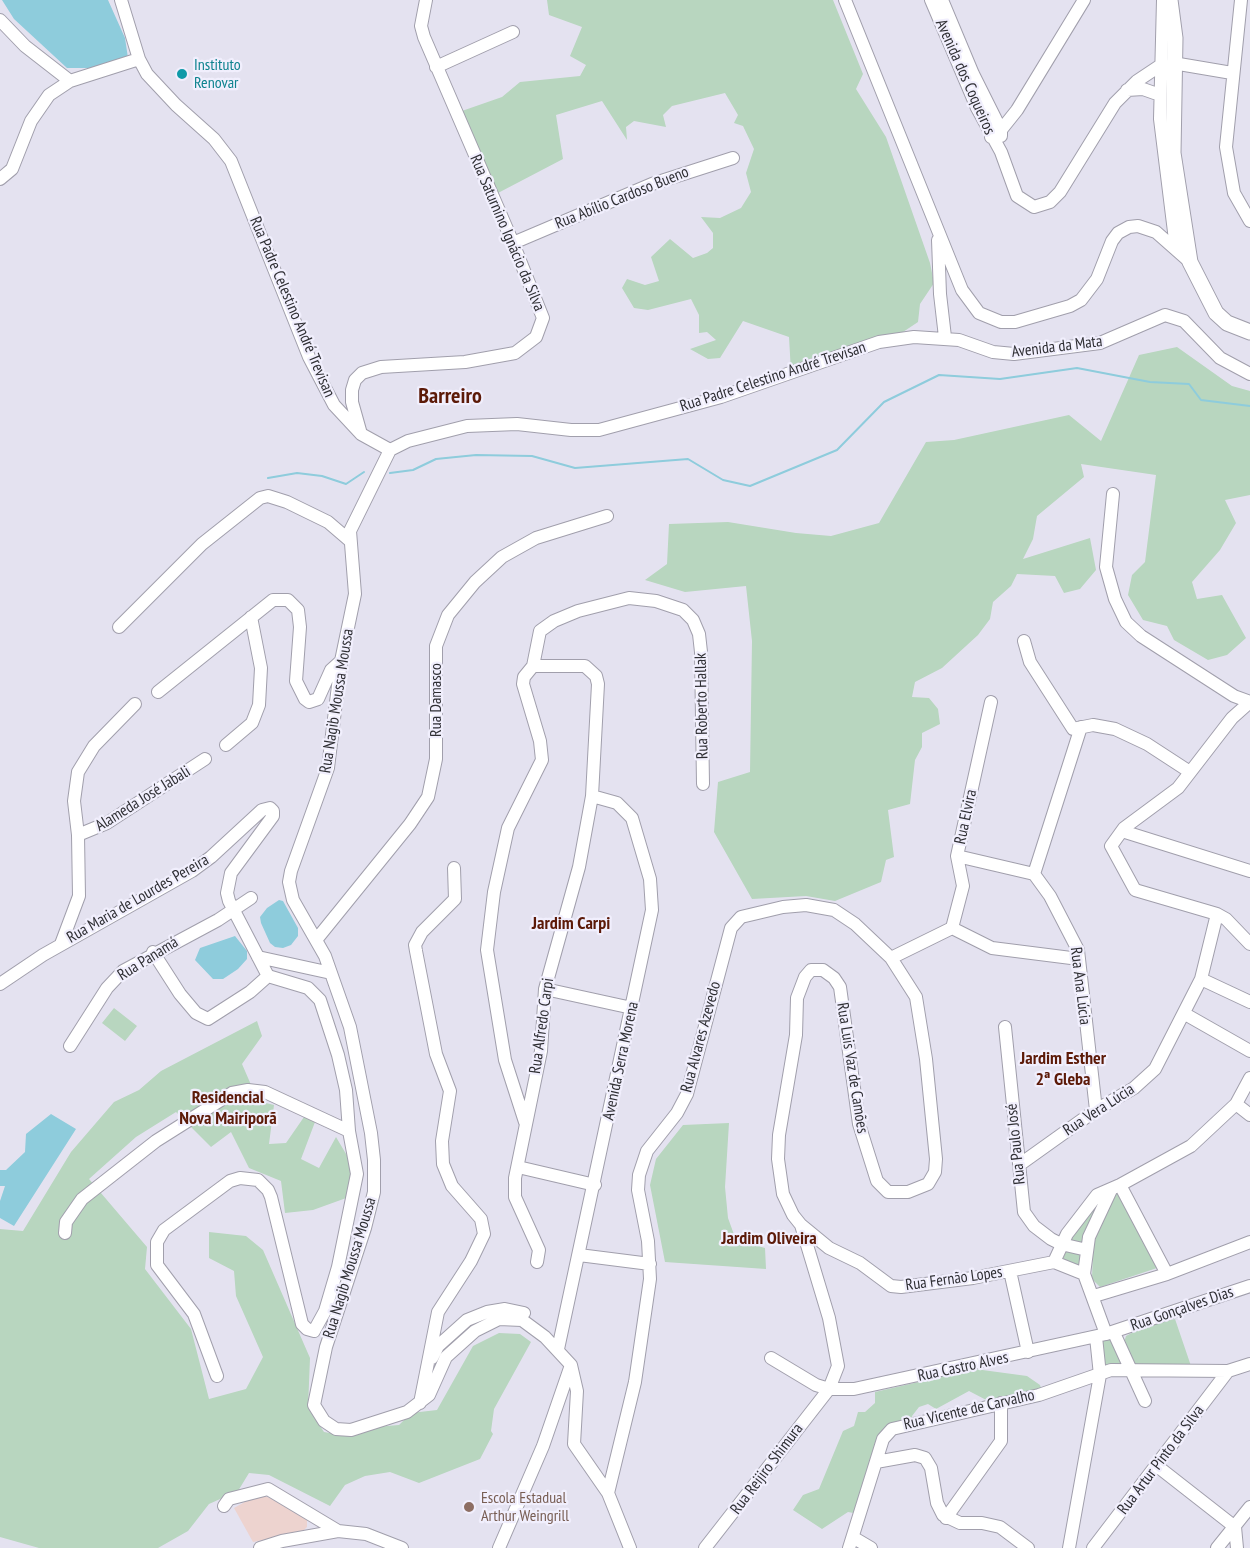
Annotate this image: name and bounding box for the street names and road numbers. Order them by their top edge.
street label: Avenida dos Coqueiros [931,16,999,138]
street label: Rua Saturnino Ignácio da Silva [465,152,549,314]
street label: Rua Abílio Cardoso Bueno [552,162,692,234]
street label: Rua Padre Celestino André Trevisan [245,214,339,400]
street label: Avenida da Mata [1011,332,1103,362]
street label: Rua Padre Celestino André Trevisan [678,338,868,416]
street label: Rua Nagib Moussa Moussa [316,627,358,775]
street label: Rua Roberto Hallak [691,653,713,759]
street label: Rua Damasco [426,663,446,737]
street label: Alameda José Jabali [92,762,194,836]
street label: Rua Elvira [951,788,981,846]
street label: Rua Maria de Lourdes Pereira [64,851,212,947]
street label: Rua Panamá [114,933,182,985]
street label: Rua Ana Lúcia [1066,946,1094,1026]
street label: Rua Alfredo Carpi [526,977,558,1075]
street label: Rua Alvares Azevedo [677,979,725,1095]
street label: Avenida Serra Morena [599,1000,643,1122]
street label: Rua Luis Vaz de Camões [832,1001,872,1135]
street label: Rua Vera Lúcia [1060,1080,1138,1140]
street label: Rua Paulo José [1002,1103,1030,1185]
street label: Rua Nagib Moussa Moussa [319,1195,381,1341]
street label: Rua Fernão Lopes [904,1263,1004,1295]
street label: Rua Gonçalves Dias [1128,1282,1236,1336]
street label: Rua Castro Alves [916,1348,1010,1386]
street label: Rua Vicente de Carvalho [902,1386,1036,1434]
street label: Rua Artur Pinto da Silva [1114,1402,1208,1518]
street label: Rua Reijiro Shimura [727,1420,807,1518]

